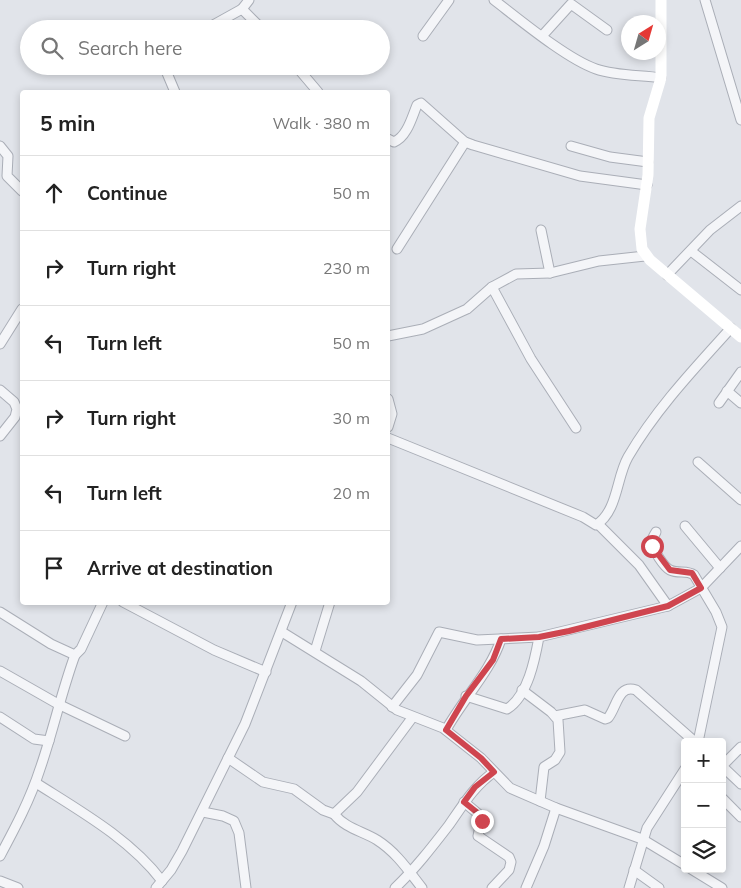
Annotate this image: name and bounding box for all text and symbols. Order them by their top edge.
north arrow [621,15,666,60]
search box [20,20,390,75]
icon: search [38,34,66,62]
text: Search here [78,36,182,60]
text: 5 min [40,110,95,136]
text: Walk · 380 m [272,113,370,133]
icon: ahead [40,179,68,207]
text: Continue [87,181,167,205]
text: 50 m [333,183,370,203]
icon: right [40,254,68,282]
text: Turn right [87,256,176,280]
text: 230 m [323,258,370,278]
icon: left [40,329,68,357]
text: Turn left [87,331,162,355]
text: 50 m [333,333,370,353]
icon: right [40,404,68,432]
text: Turn right [87,406,176,430]
text: 30 m [333,408,370,428]
icon: left [40,479,68,507]
text: Turn left [87,481,162,505]
text: 20 m [333,483,370,503]
route start [641,535,664,558]
icon: arrive [40,554,68,582]
text: Arrive at destination [87,556,273,580]
map controls [681,738,726,873]
button: + [681,738,726,783]
button: − [681,783,726,828]
route end [471,810,494,833]
button: layers [681,828,726,873]

